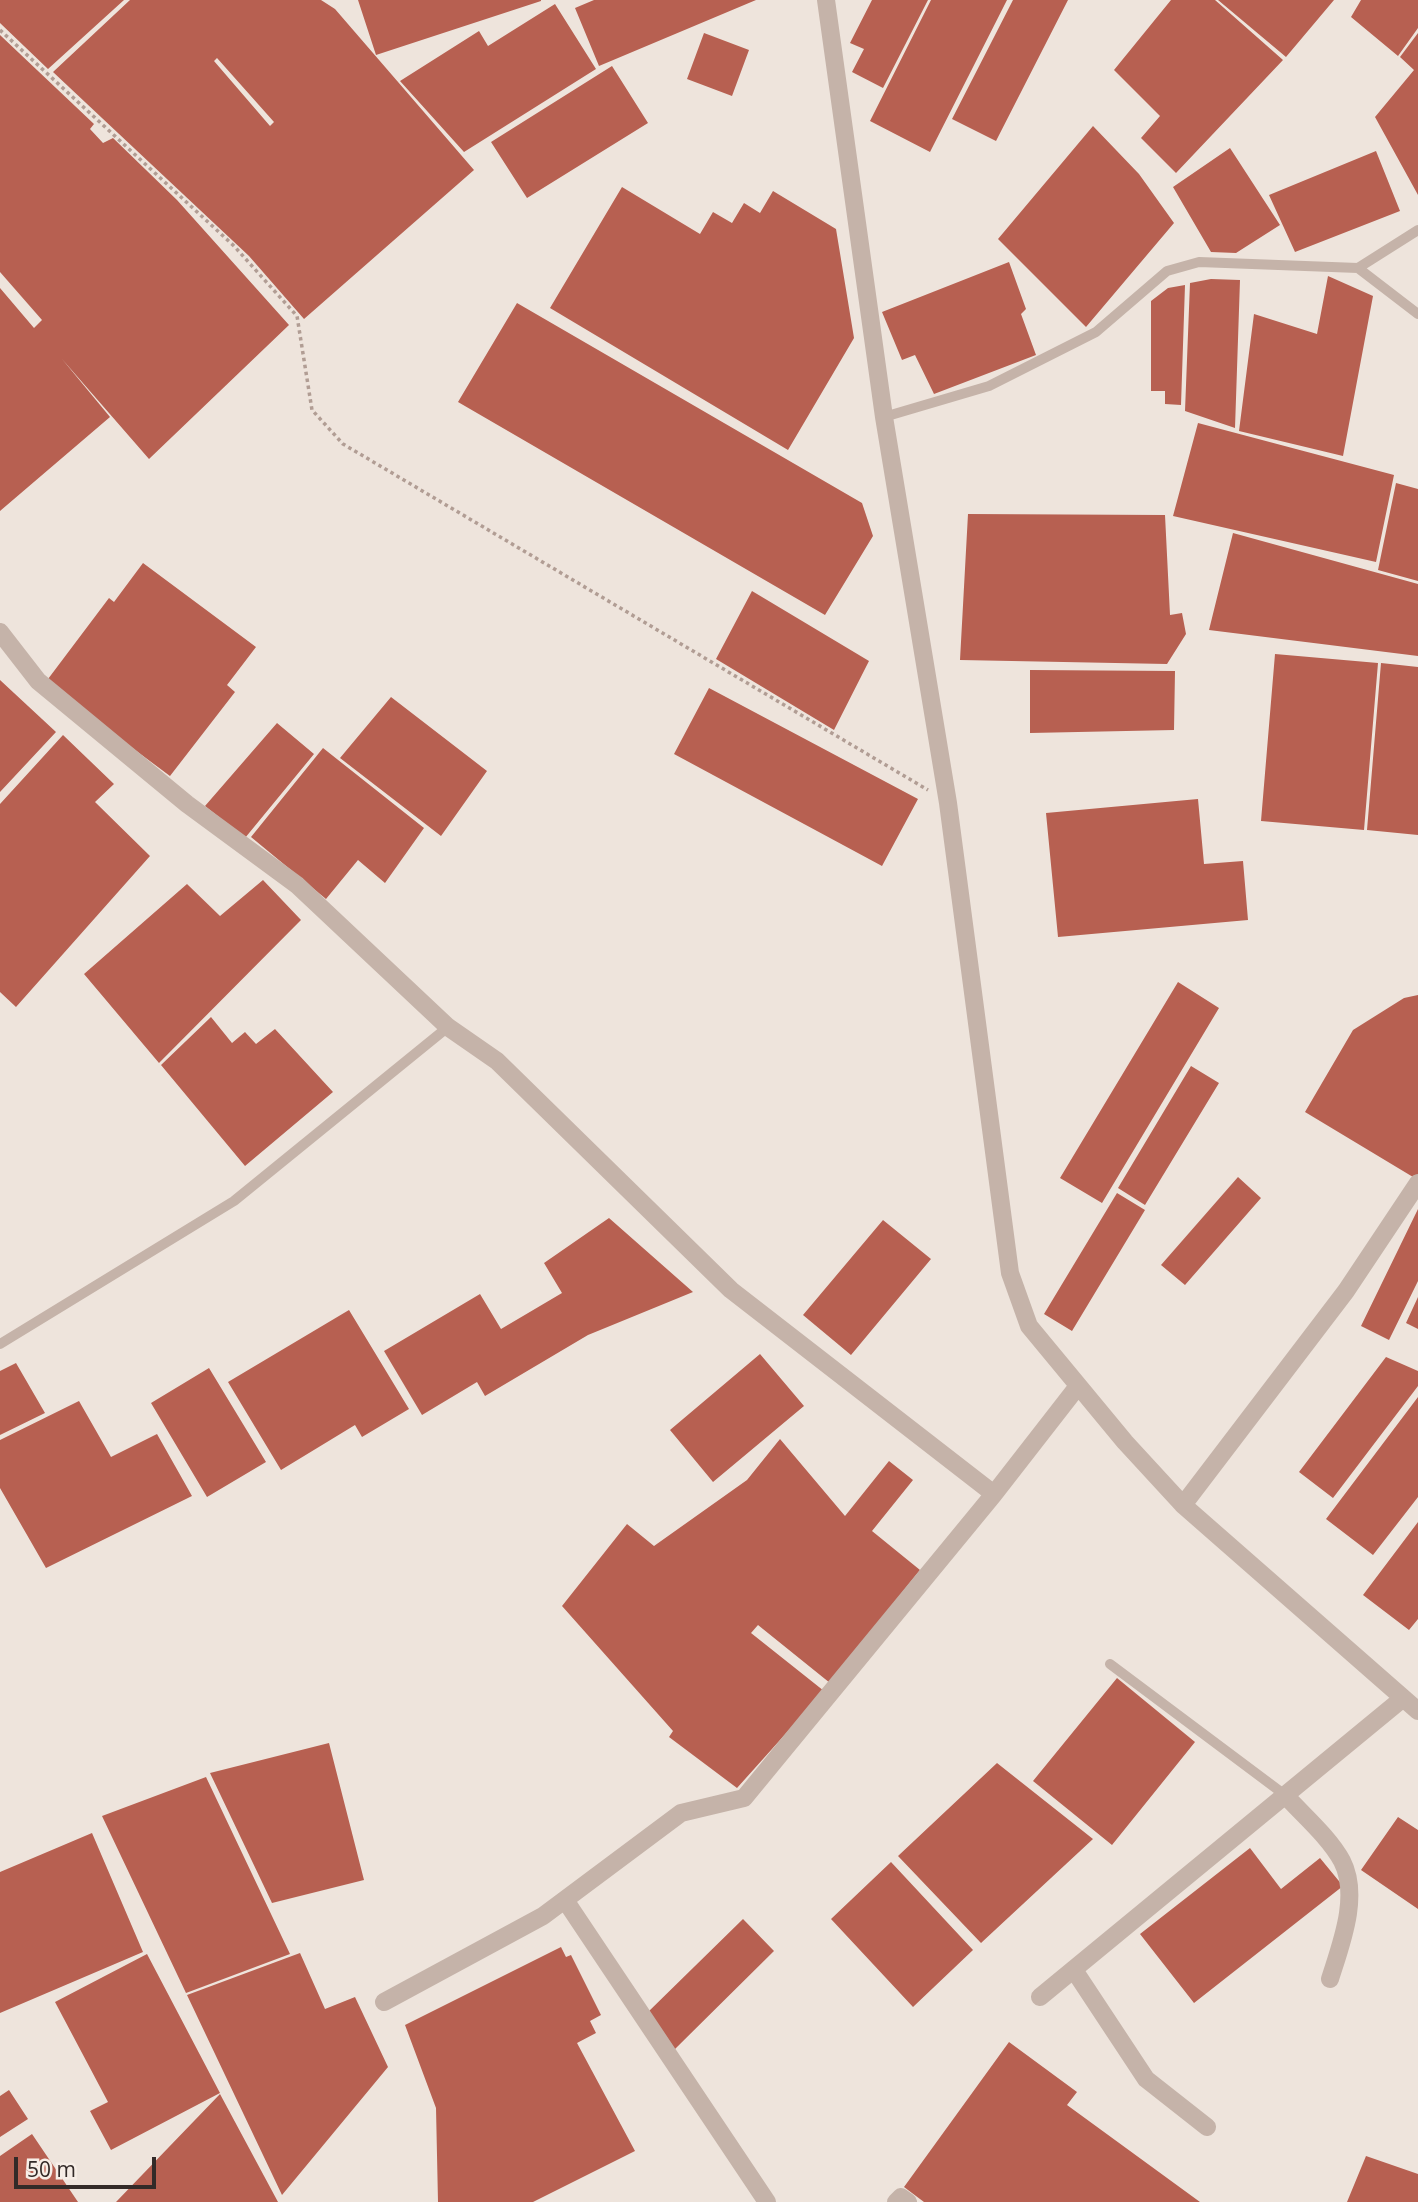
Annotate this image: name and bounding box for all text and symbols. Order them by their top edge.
scale bar [18,2142,159,2186]
text: 50 m [27,2155,76,2183]

